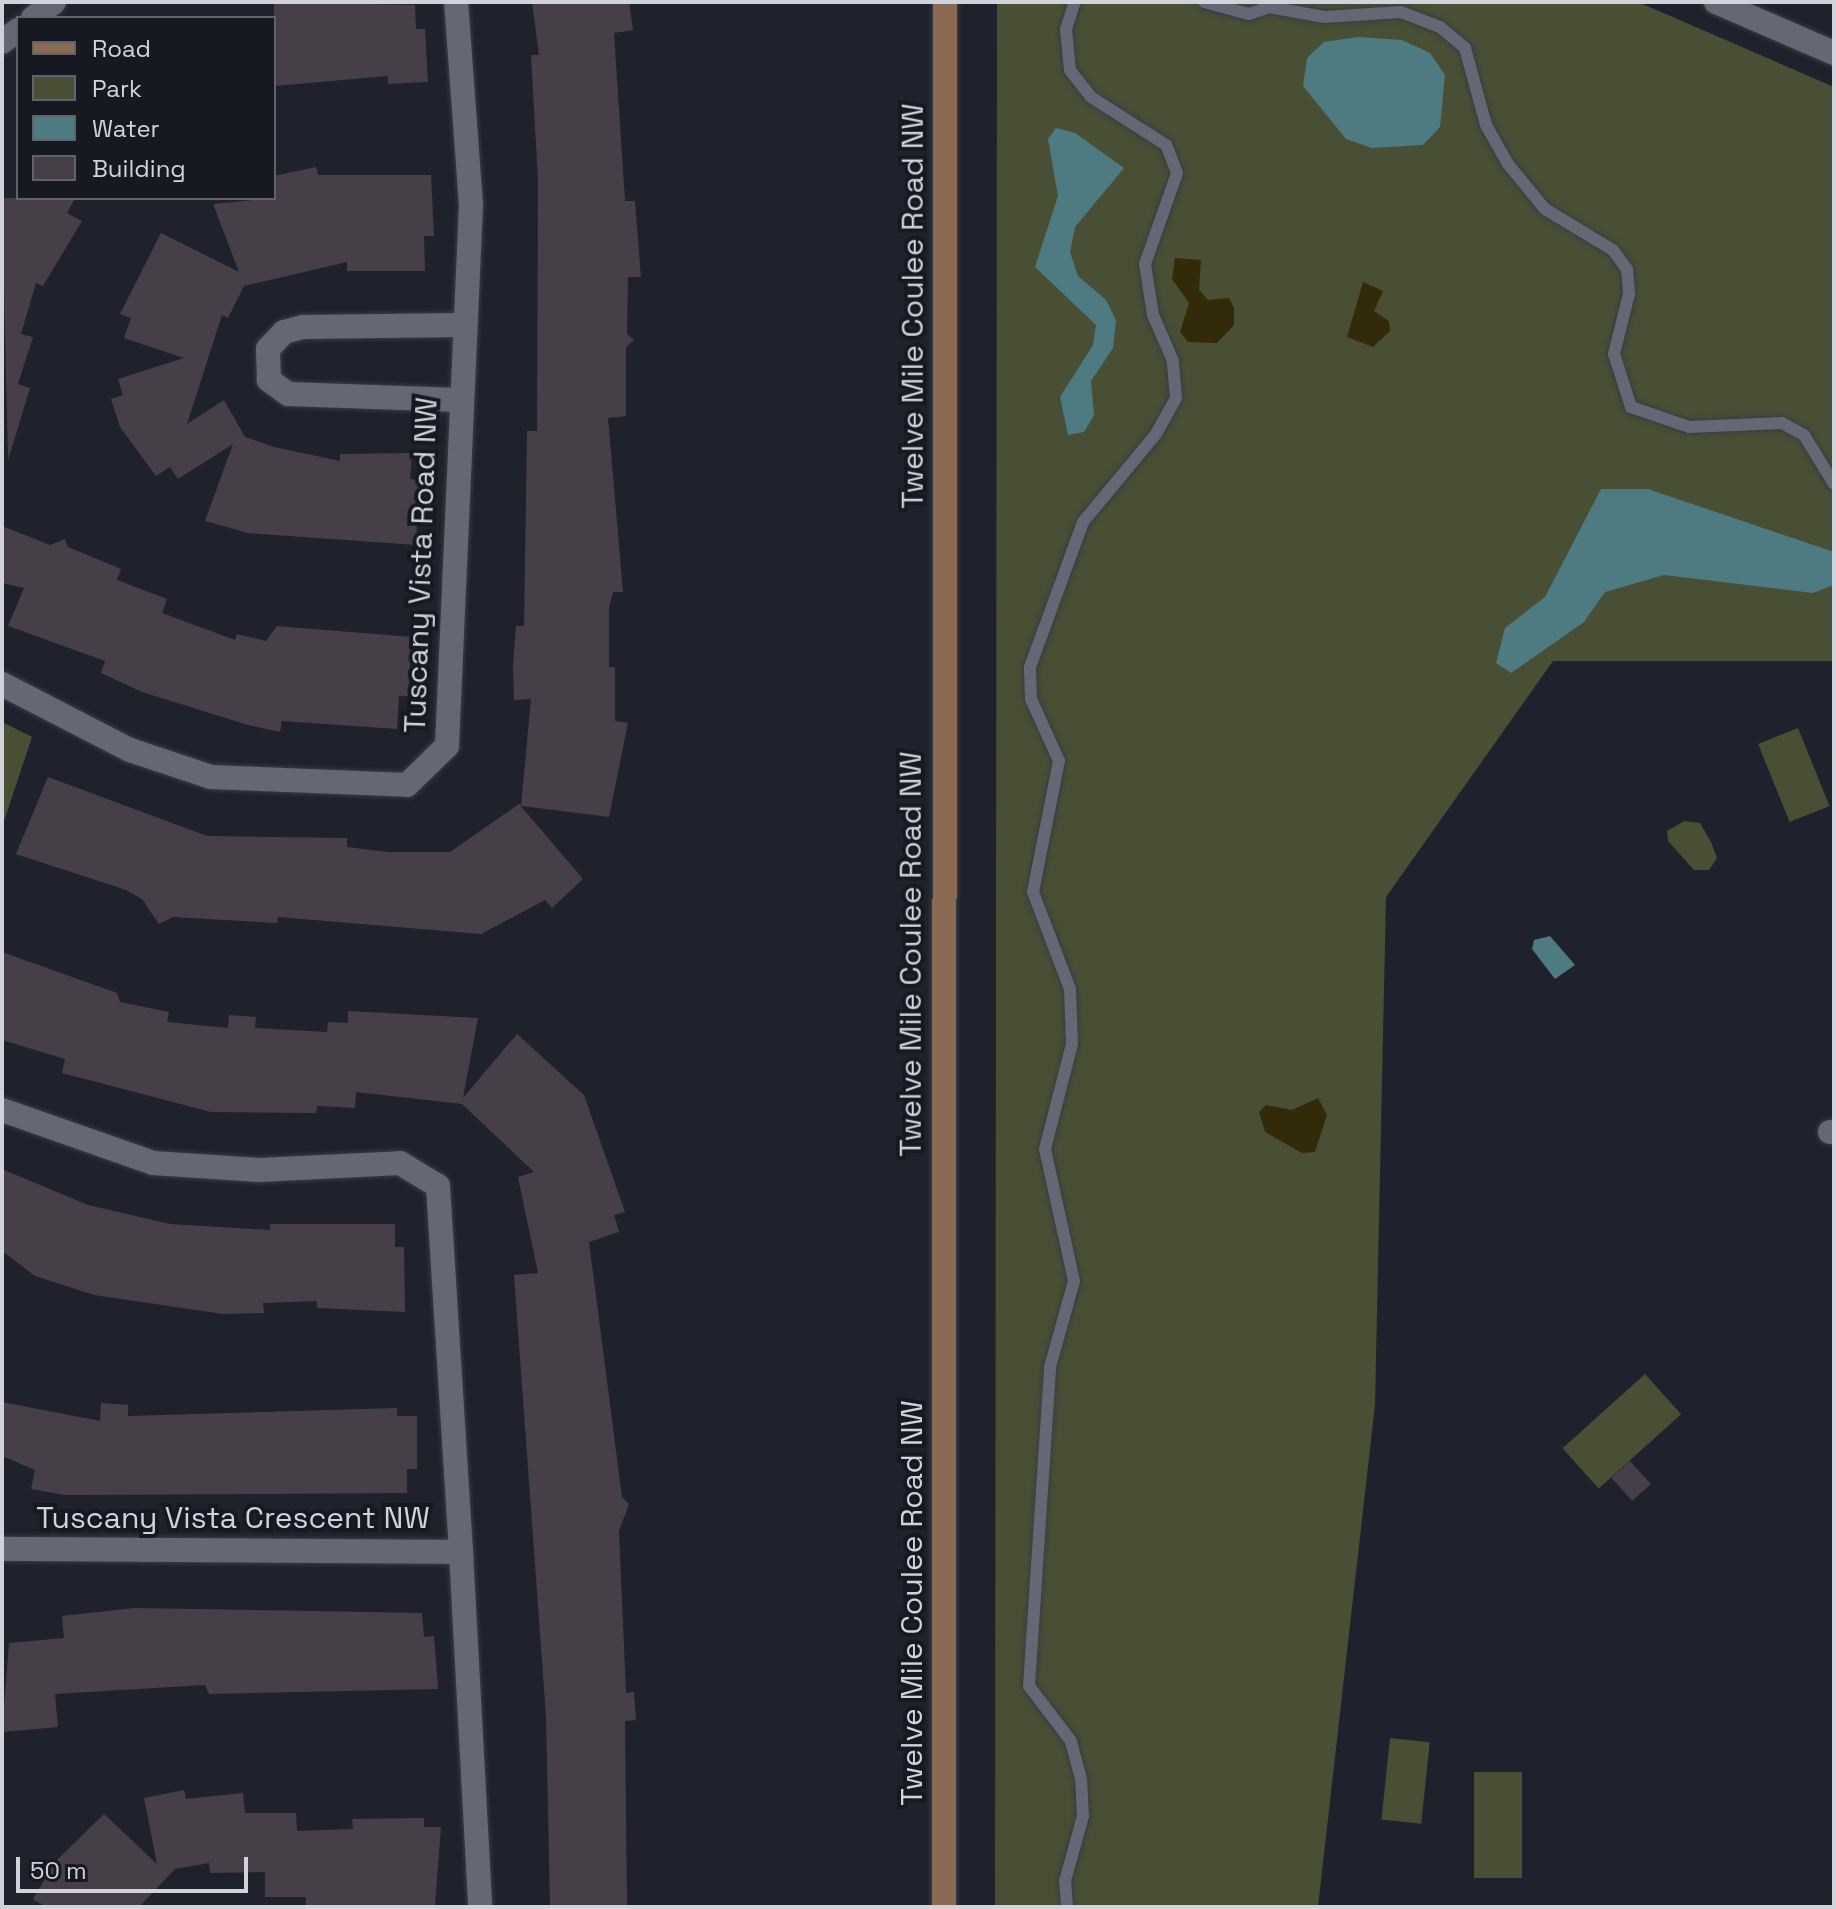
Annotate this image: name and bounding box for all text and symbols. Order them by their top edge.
legend [16,16,276,200]
text: Road [92,33,151,64]
text: Park [92,73,142,104]
street label: Twelve Mile Coulee Road NW [895,103,931,509]
text: Water [92,113,160,144]
text: Building [92,153,186,184]
street label: Tuscany Vista Road NW [397,396,445,734]
street label: Twelve Mile Coulee Road NW [893,751,929,1157]
street label: Twelve Mile Coulee Road NW [894,1400,930,1806]
street label: Tuscany Vista Crescent NW [36,1500,430,1536]
scale bar [20,1841,252,1891]
text: 50 m [30,1855,87,1886]

